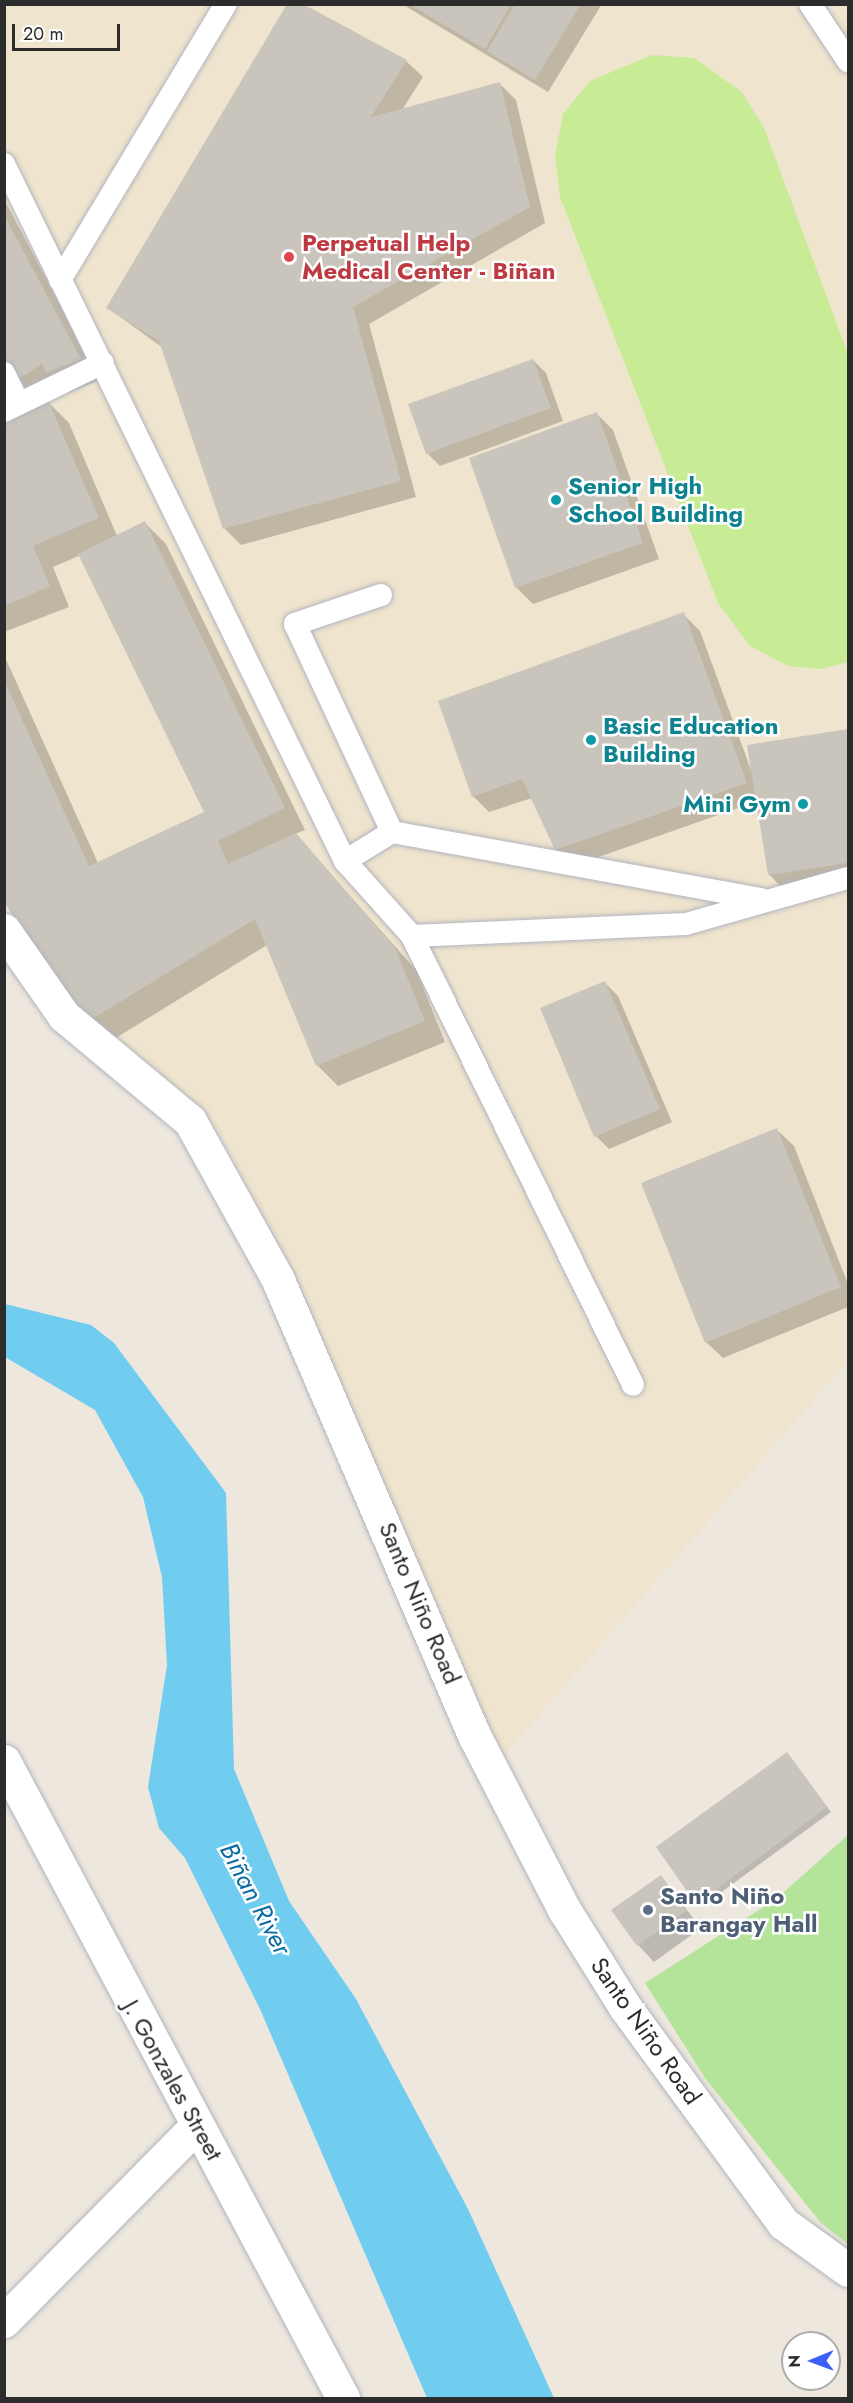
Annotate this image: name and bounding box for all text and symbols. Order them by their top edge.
scale bar [15,12,123,50]
text: 20 m [23,21,63,47]
place label: Perpetual Help Medical Center - Biñan [302,229,555,285]
marker: Perpetual Help Medical Center - Biñan [280,248,298,266]
place label: Senior High School Building [568,472,743,528]
marker: Senior High School Building [549,493,563,507]
place label: Basic Education Building [603,712,779,768]
marker: Basic Education Building [584,733,598,747]
place label: Mini Gym [683,790,791,818]
marker: Mini Gym [796,797,810,811]
street label: Santo Niño Road [373,1518,467,1688]
water label: Biñan River [213,1838,297,1960]
place label: Santo Niño Barangay Hall [660,1882,817,1938]
marker: Santo Niño Barangay Hall [641,1903,655,1917]
street label: Santo Niño Road [585,1952,707,2110]
street label: J. Gonzales Street [117,1995,229,2165]
north arrow [781,2331,841,2391]
text: N [783,2355,806,2368]

